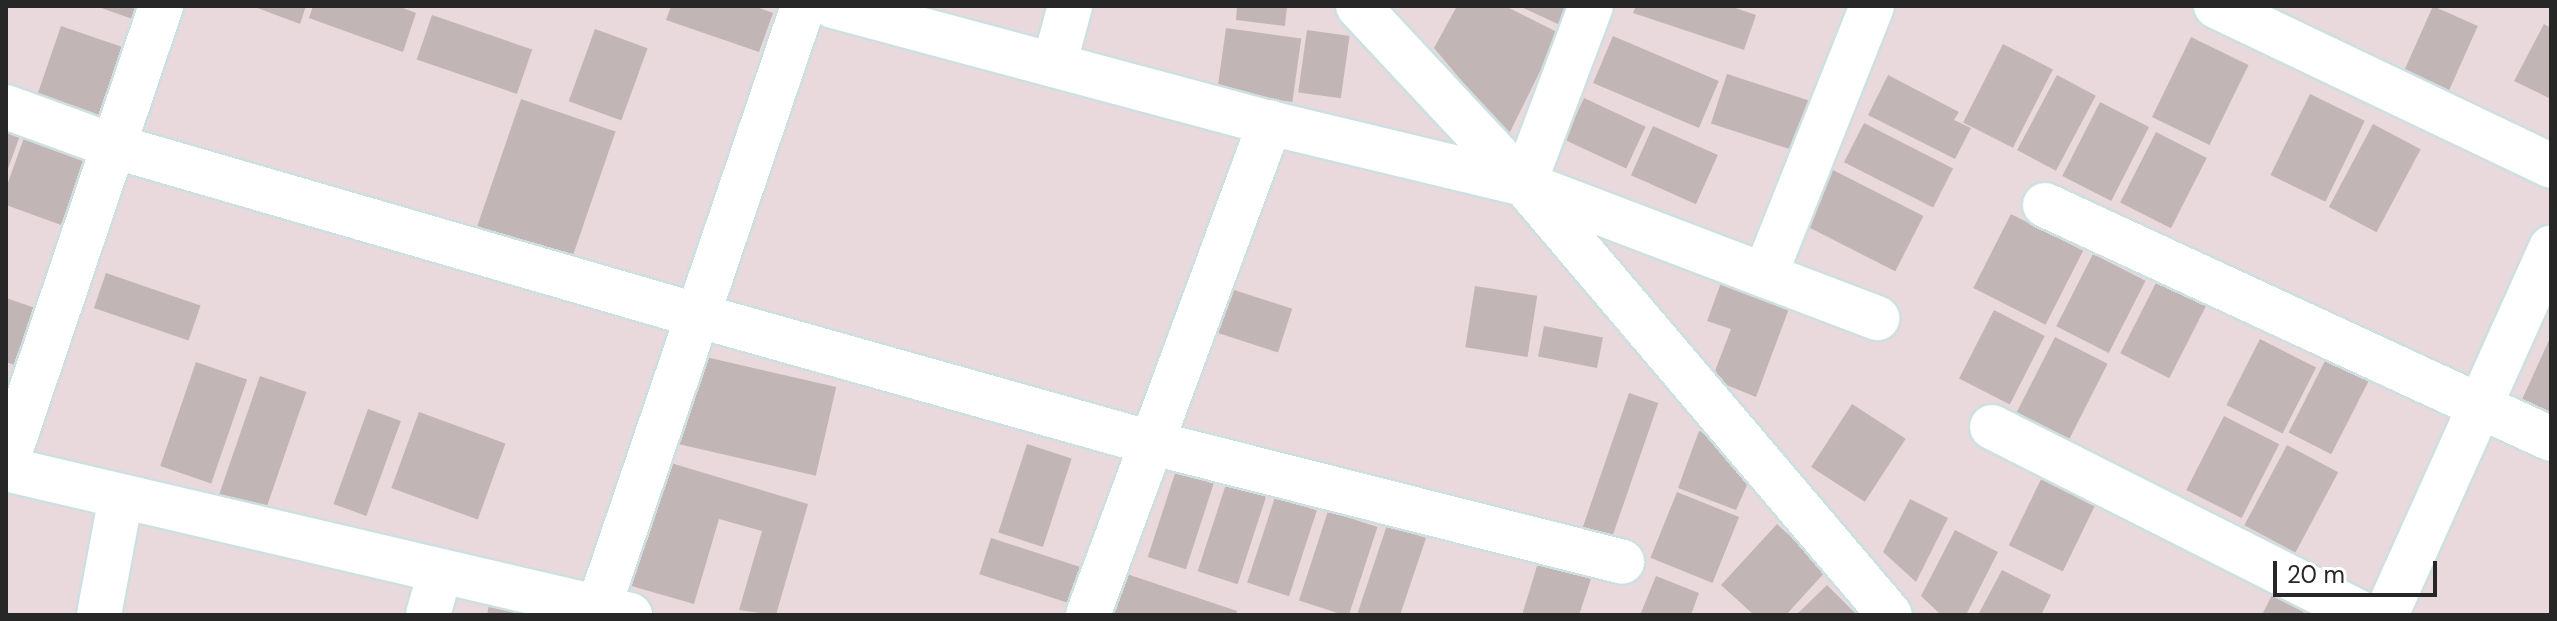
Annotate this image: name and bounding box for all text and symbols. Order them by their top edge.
scale bar [2277,545,2441,595]
text: 20 m [2287,559,2345,590]

